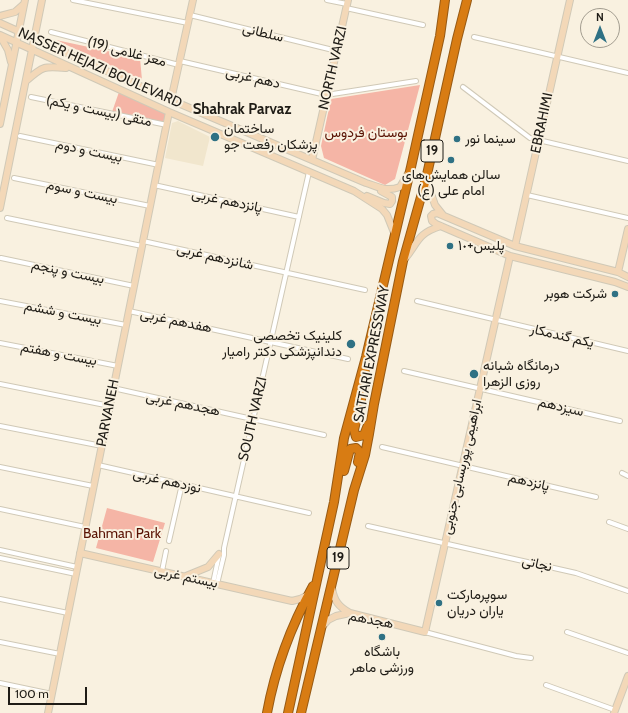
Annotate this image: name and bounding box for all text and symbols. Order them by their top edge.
north arrow [580,8,620,48]
text: N [596,10,604,24]
street label: سلطانی [241,20,285,46]
street label: NASSER HEJAZI BOULEVARD [15,24,185,112]
street label: NORTH VARZI [315,24,351,112]
street label: معز غلامی (19) [86,33,168,71]
street label: دهم غربی [224,64,282,92]
street label: EBRAHIMI [527,91,557,155]
street label: متقی (بیست و یکم) [45,92,153,130]
district label: Shahrak Parvaz [193,101,291,119]
place label: ساختمان پزشكان رفعت جو [224,121,318,154]
park label: بوستان فردوس [324,125,408,141]
marker: ساختمان پزشكان رفعت جو [209,131,221,143]
place label: سینما نور [465,131,516,147]
marker: سینما نور [452,134,462,144]
street label: بیست و دوم [54,136,124,166]
road number: 19 [421,140,443,162]
marker: سالن همایش‌های امام علی (ع) [446,155,456,165]
place label: سالن همایش‌های امام علی (ع) [402,167,500,200]
street label: بیست و سوم [45,176,119,208]
street label: پانزدهم غربی [190,185,264,217]
place label: پلیس+١٠ [458,238,505,254]
street label: شانزدهم غربی [175,240,255,274]
marker: پلیس+١٠ [445,241,455,251]
street label: بیست و پنجم [30,256,106,288]
street label: SATTARI EXPRESSWAY [350,284,394,424]
place label: شرکت هوبر [544,286,607,302]
marker: شرکت هوبر [610,289,620,299]
street label: بیست و ششم [23,297,103,329]
street label: هفدهم غربی [139,305,213,337]
street label: یکم گندمکار [528,321,596,351]
place label: کلینیک تخصصی دندانپزشکی دکتر رامیار [222,328,342,360]
street label: بیست و هفتم [20,338,98,370]
marker: کلینیک تخصصی دندانپزشکی دکتر رامیار [345,338,357,350]
place label: درمانگاه شبانه روزی الزهرا [483,358,560,390]
marker: درمانگاه شبانه روزی الزهرا [468,368,480,380]
street label: SOUTH VARZI [235,375,271,463]
street label: PARVANEH [93,378,123,448]
street label: هجدهم غربی [144,388,222,420]
street label: سیزدهم [537,394,585,420]
street label: ابراهیمی پوربسابی جنوبی [438,398,486,536]
street label: نوزدهم غربی [131,465,203,497]
street label: پانزدهم [507,469,551,495]
park label: Bahman Park [83,526,161,542]
road number: 19 [327,547,349,569]
street label: نجاتی [520,552,554,576]
street label: بیستم غربی [152,562,220,592]
place label: سوپرمارکت یاران دریان [447,587,507,620]
marker: سوپرمارکت یاران دریان [434,598,444,608]
street label: هجدهم [347,607,395,633]
marker: باشگاه ورزشی ماهر [377,632,387,642]
place label: باشگاه ورزشی ماهر [350,644,414,676]
scale bar [10,679,89,705]
text: 100 m [15,686,49,701]

